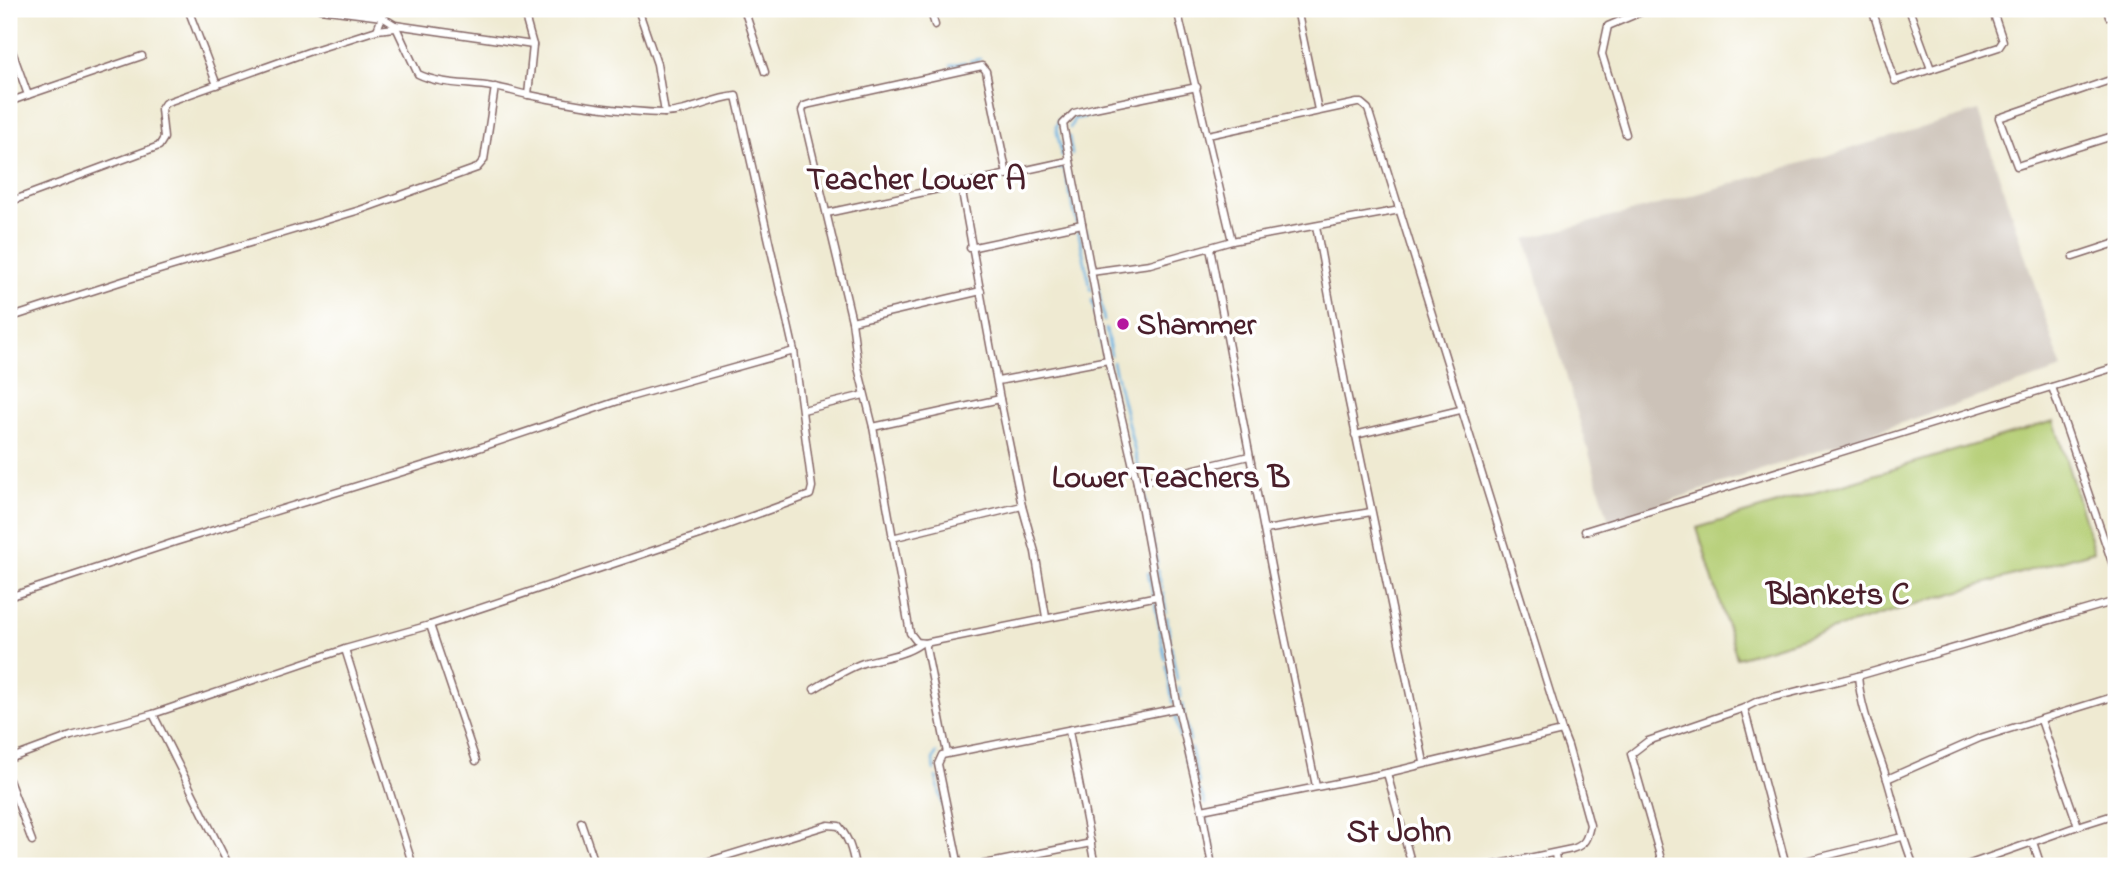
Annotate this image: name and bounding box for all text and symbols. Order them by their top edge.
district label: Teacher Lower A [806,157,1026,205]
place label: Shammer [1137,305,1257,349]
marker: Shammer [1115,316,1131,332]
district label: Lower Teachers B [1052,455,1290,503]
district label: Blankets C [1764,572,1910,620]
district label: St John [1347,809,1451,857]

